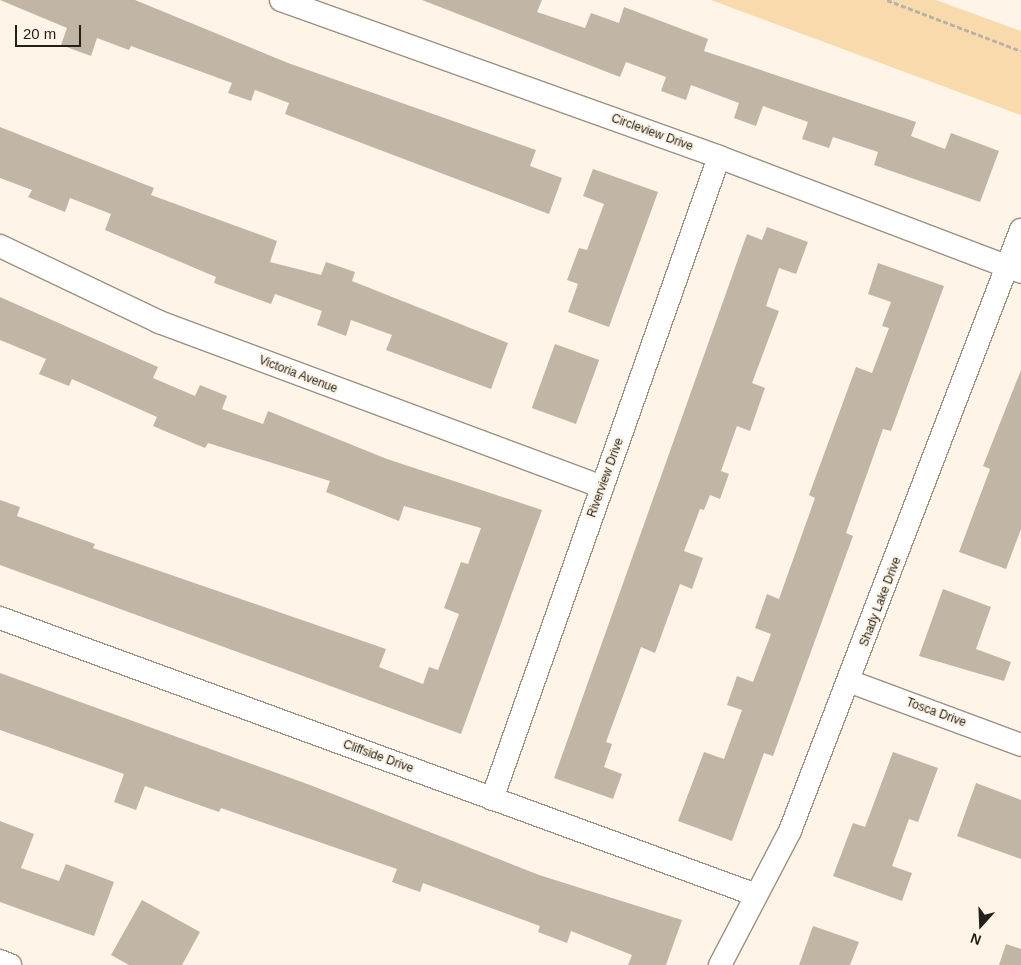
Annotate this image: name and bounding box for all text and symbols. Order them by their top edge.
scale bar [18,15,84,47]
text: 20 m [23,25,56,42]
street label: Circleview Drive [609,112,695,154]
street label: Victoria Avenue [256,353,340,397]
street label: Riverview Drive [585,436,627,520]
street label: Shady Lake Drive [857,555,905,649]
street label: Tosca Drive [904,696,968,730]
street label: Cliffside Drive [341,738,415,776]
north arrow [956,900,1006,950]
text: N [968,930,983,948]

